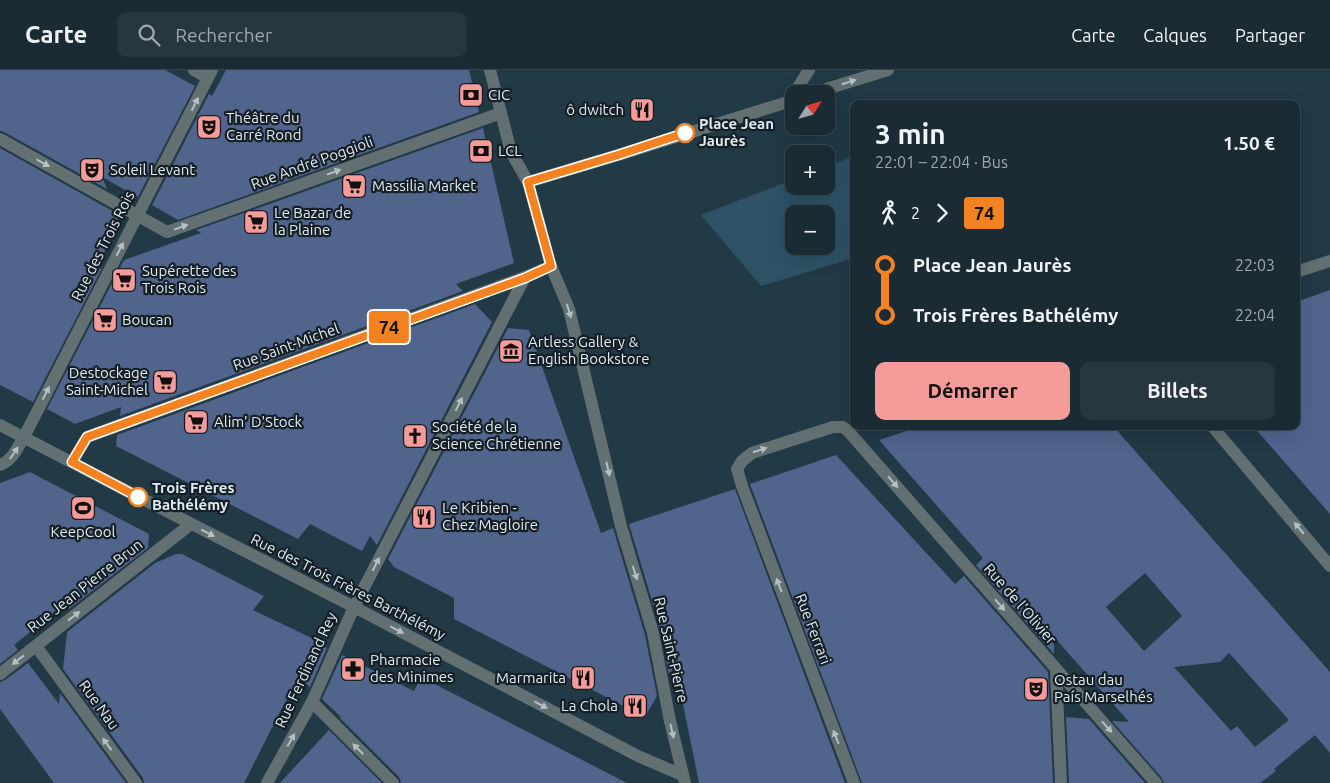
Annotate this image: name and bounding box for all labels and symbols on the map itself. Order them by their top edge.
one-way arrow [841,77,856,85]
bank icon: CIC [458,82,484,108]
north arrow [785,85,835,135]
place label: CIC [488,86,510,103]
one-way arrow [191,97,199,111]
restaurant icon: ô dwitch [629,97,655,123]
place label: ô dwitch [566,101,624,118]
place label: Théâtre du Carré Rond [226,109,301,143]
theatre icon: Théâtre du Carré Rond [196,114,222,140]
place label: Place Jean Jaurès [699,115,774,149]
marker: Place Jean Jaurès [675,123,695,143]
street label: Rue André Poggioli [248,132,375,193]
bank icon: LCL [468,138,494,164]
place label: LCL [498,142,522,159]
theatre icon: Soleil Levant [79,157,105,183]
one-way arrow [36,158,49,167]
place label: Soleil Levant [110,161,195,178]
one-way arrow [327,168,342,176]
supermarket icon: Massilia Market [341,173,367,199]
place label: Massilia Market [372,177,476,194]
street label: Rue des Trois Rois [68,188,138,303]
place label: Le Bazar de la Plaine [274,204,351,238]
supermarket icon: Le Bazar de la Plaine [243,209,269,235]
one-way arrow [174,223,189,231]
one-way arrow [116,242,124,256]
place label: Supérette des Trois Rois [142,262,236,296]
supermarket icon: Supérette des Trois Rois [111,267,137,293]
one-way arrow [566,303,574,318]
supermarket icon: Boucan [92,307,118,333]
place label: Boucan [122,311,172,328]
line badge: 74 [366,311,412,343]
street label: Rue Saint-Michel [230,319,341,374]
place label: Artless Gallery & English Bookstore [528,333,649,367]
museum icon: Artless Gallery & English Bookstore [498,338,524,364]
place label: Destockage Saint-Michel [66,364,148,398]
supermarket icon: Destockage Saint-Michel [152,369,178,395]
one-way arrow [42,386,50,400]
one-way arrow [455,397,463,411]
supermarket icon: Alim' D'Stock [183,409,209,435]
place label: Alim' D'Stock [214,413,303,430]
place label: Société de la Science Chrétienne [432,418,561,452]
church icon: Société de la Science Chrétienne [402,423,428,449]
one-way arrow [9,446,19,460]
one-way arrow [753,446,768,454]
one-way arrow [604,461,612,476]
one-way arrow [887,476,899,488]
place label: Trois Frères Bathélémy [152,479,235,513]
marker: Trois Frères Bathélémy [128,487,148,507]
sports icon: KeepCool [70,495,96,521]
place label: Le Kribien - Chez Magloire [442,499,538,533]
restaurant icon: Le Kribien - Chez Magloire [411,504,437,530]
one-way arrow [1293,522,1304,535]
place label: KeepCool [51,523,116,540]
one-way arrow [201,529,216,537]
street label: Rue des Trois Frères Barthélémy [248,530,448,643]
street label: Rue Jean Pierre Brun [24,535,146,636]
one-way arrow [372,557,380,571]
street label: Rue de l'Olivier [981,560,1060,648]
one-way arrow [632,565,640,580]
one-way arrow [775,577,783,592]
street label: Rue Ferrari [792,591,835,666]
street label: Rue Saint-Pierre [651,595,692,704]
one-way arrow [994,599,1005,612]
street label: Rue Ferdinand Rey [271,609,340,730]
one-way arrow [67,610,80,621]
one-way arrow [390,626,404,634]
place label: Pharmacie des Minimes [370,651,454,685]
one-way arrow [12,654,25,665]
pharmacy icon: Pharmacie des Minimes [340,656,366,682]
restaurant icon: Marmarita [570,665,596,691]
place label: Marmarita [496,669,566,686]
place label: Ostau dau País Marselhés [1054,671,1153,705]
theatre icon: Ostau dau País Marselhés [1023,676,1049,702]
street label: Rue Nau [76,677,123,733]
restaurant icon: La Chola [622,693,648,719]
place label: La Chola [561,697,618,714]
one-way arrow [534,701,548,709]
one-way arrow [1101,721,1113,733]
one-way arrow [668,723,676,738]
one-way arrow [832,730,840,745]
one-way arrow [286,734,295,747]
one-way arrow [102,738,113,751]
one-way arrow [352,743,364,755]

